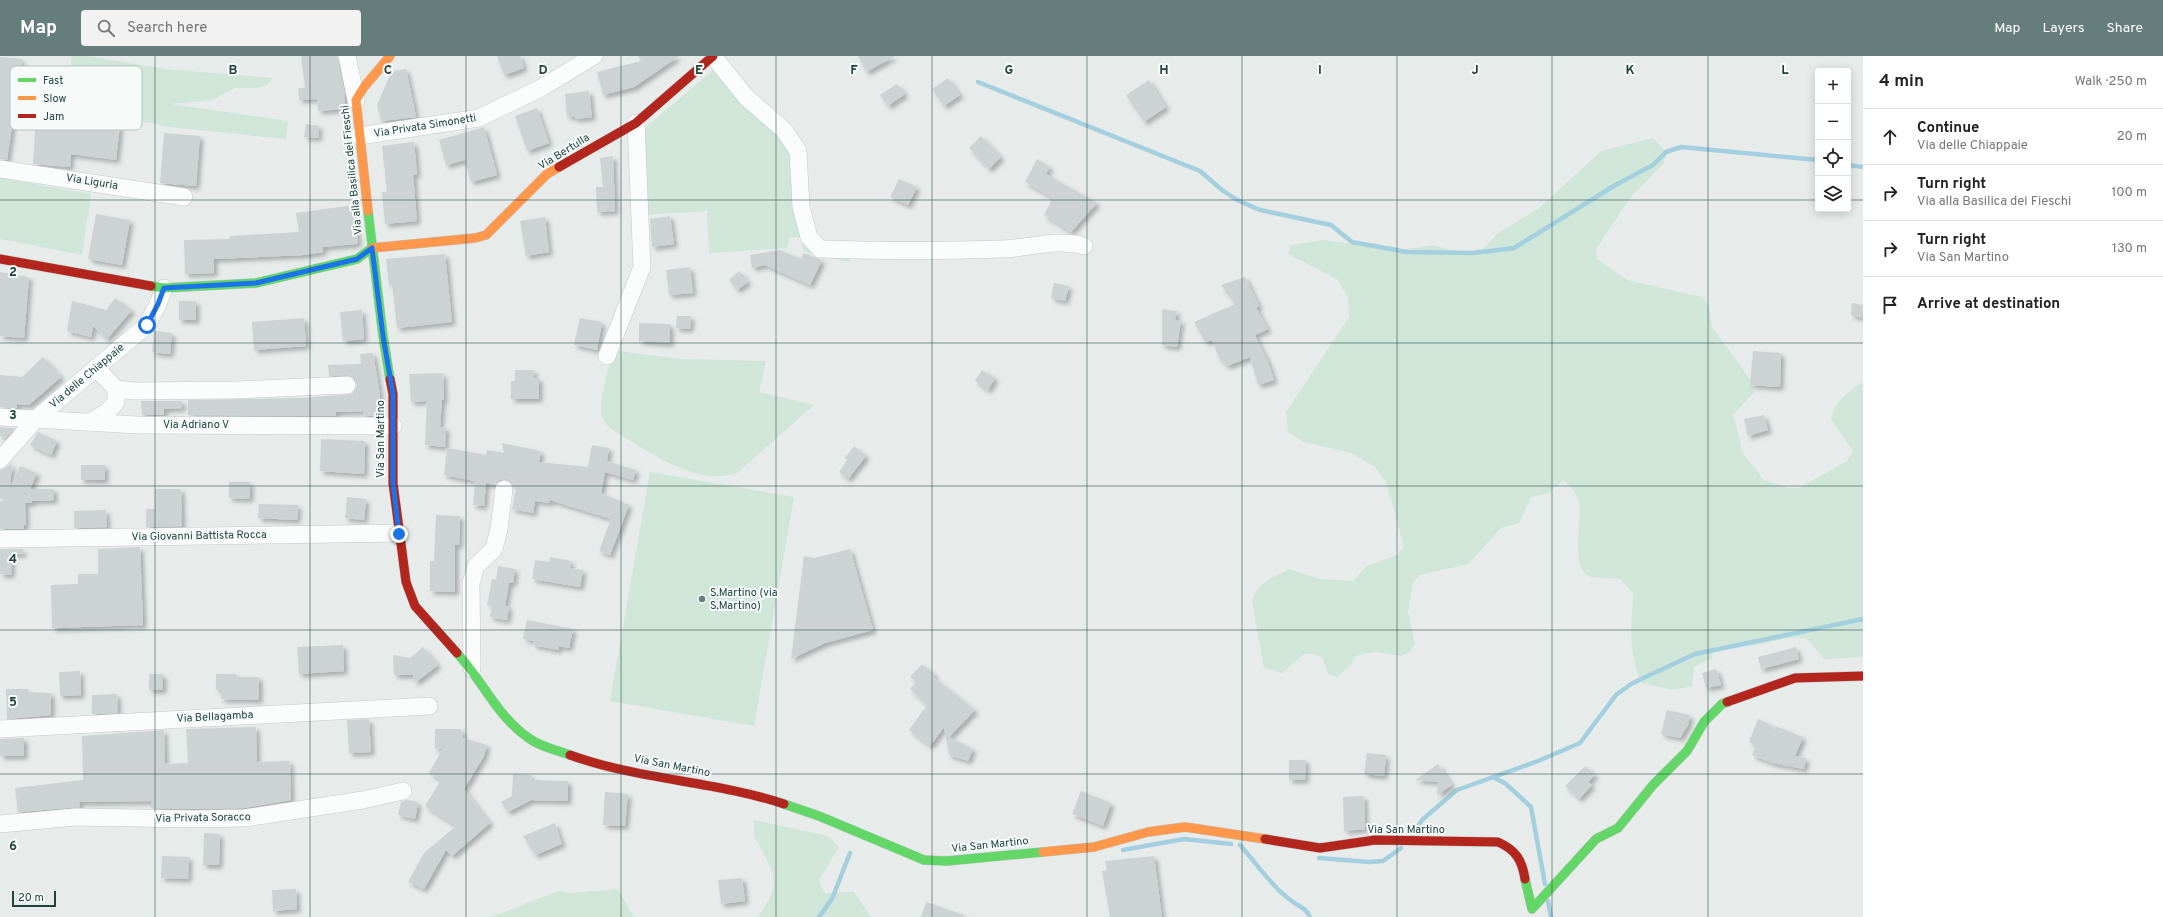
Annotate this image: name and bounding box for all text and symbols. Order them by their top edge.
search box [81,10,361,46]
text: Map [20,16,57,40]
icon: search [95,17,117,39]
text: Search here [127,19,207,38]
text: Map [1994,20,2020,37]
text: Layers [2042,20,2084,37]
text: Share [2106,20,2143,37]
text: B [229,63,238,79]
text: C [384,63,392,79]
text: D [538,63,548,79]
text: E [695,63,703,79]
text: F [850,63,858,79]
text: G [1005,63,1014,79]
text: H [1159,63,1169,79]
text: I [1318,63,1322,79]
text: J [1471,63,1479,79]
text: K [1625,63,1635,79]
text: L [1781,63,1789,79]
legend [10,66,142,130]
map controls [1815,68,1851,212]
button: + [1815,68,1851,104]
text: 4 min [1879,71,1924,93]
text: Fast [43,74,63,88]
text: Walk · 250 m [2075,74,2147,90]
text: Slow [43,92,66,106]
street label: Via alla Basilica dei Fieschi [338,104,366,236]
button: − [1815,104,1851,140]
text: Jam [43,110,64,124]
street label: Via Privata Simonetti [373,111,477,141]
text: Continue [1917,119,1979,138]
icon: ahead [1879,126,1901,148]
text: 20 m [2117,129,2147,145]
street label: Via Bertulla [536,131,592,173]
text: Via delle Chiappaie [1917,138,2028,154]
button: locate [1815,140,1851,176]
street label: Via Liguria [65,171,119,193]
text: Turn right [1917,175,1986,194]
button: layers [1815,176,1851,212]
icon: right [1879,182,1901,204]
text: 100 m [2111,185,2147,201]
text: Via alla Basilica dei Fieschi [1917,194,2071,210]
text: Turn right [1917,231,1986,250]
icon: right [1879,238,1901,260]
text: 130 m [2112,241,2147,257]
text: Via San Martino [1917,250,2009,266]
text: 2 [9,265,17,281]
icon: arrive [1879,294,1901,316]
text: Arrive at destination [1917,295,2060,314]
route start [138,316,156,334]
street label: Via delle Chiappaie [47,340,127,411]
street label: Via San Martino [374,400,388,478]
text: 3 [9,408,17,424]
street label: Via Adriano V [163,418,229,432]
route end [390,525,408,543]
street label: Via Giovanni Battista Rocca [131,528,267,544]
text: 4 [9,552,17,568]
place label: S.Martino (via S.Martino) [710,586,778,613]
marker: S.Martino (via S.Martino) [697,594,707,604]
text: 5 [9,695,17,711]
street label: Via Bellagamba [176,708,254,726]
street label: Via San Martino [633,752,711,780]
street label: Via Privata Soracco [155,810,251,826]
street label: Via San Martino [1367,823,1445,837]
street label: Via San Martino [951,834,1029,856]
text: 6 [9,839,17,855]
scale bar [12,889,56,908]
text: 20 m [18,891,44,905]

